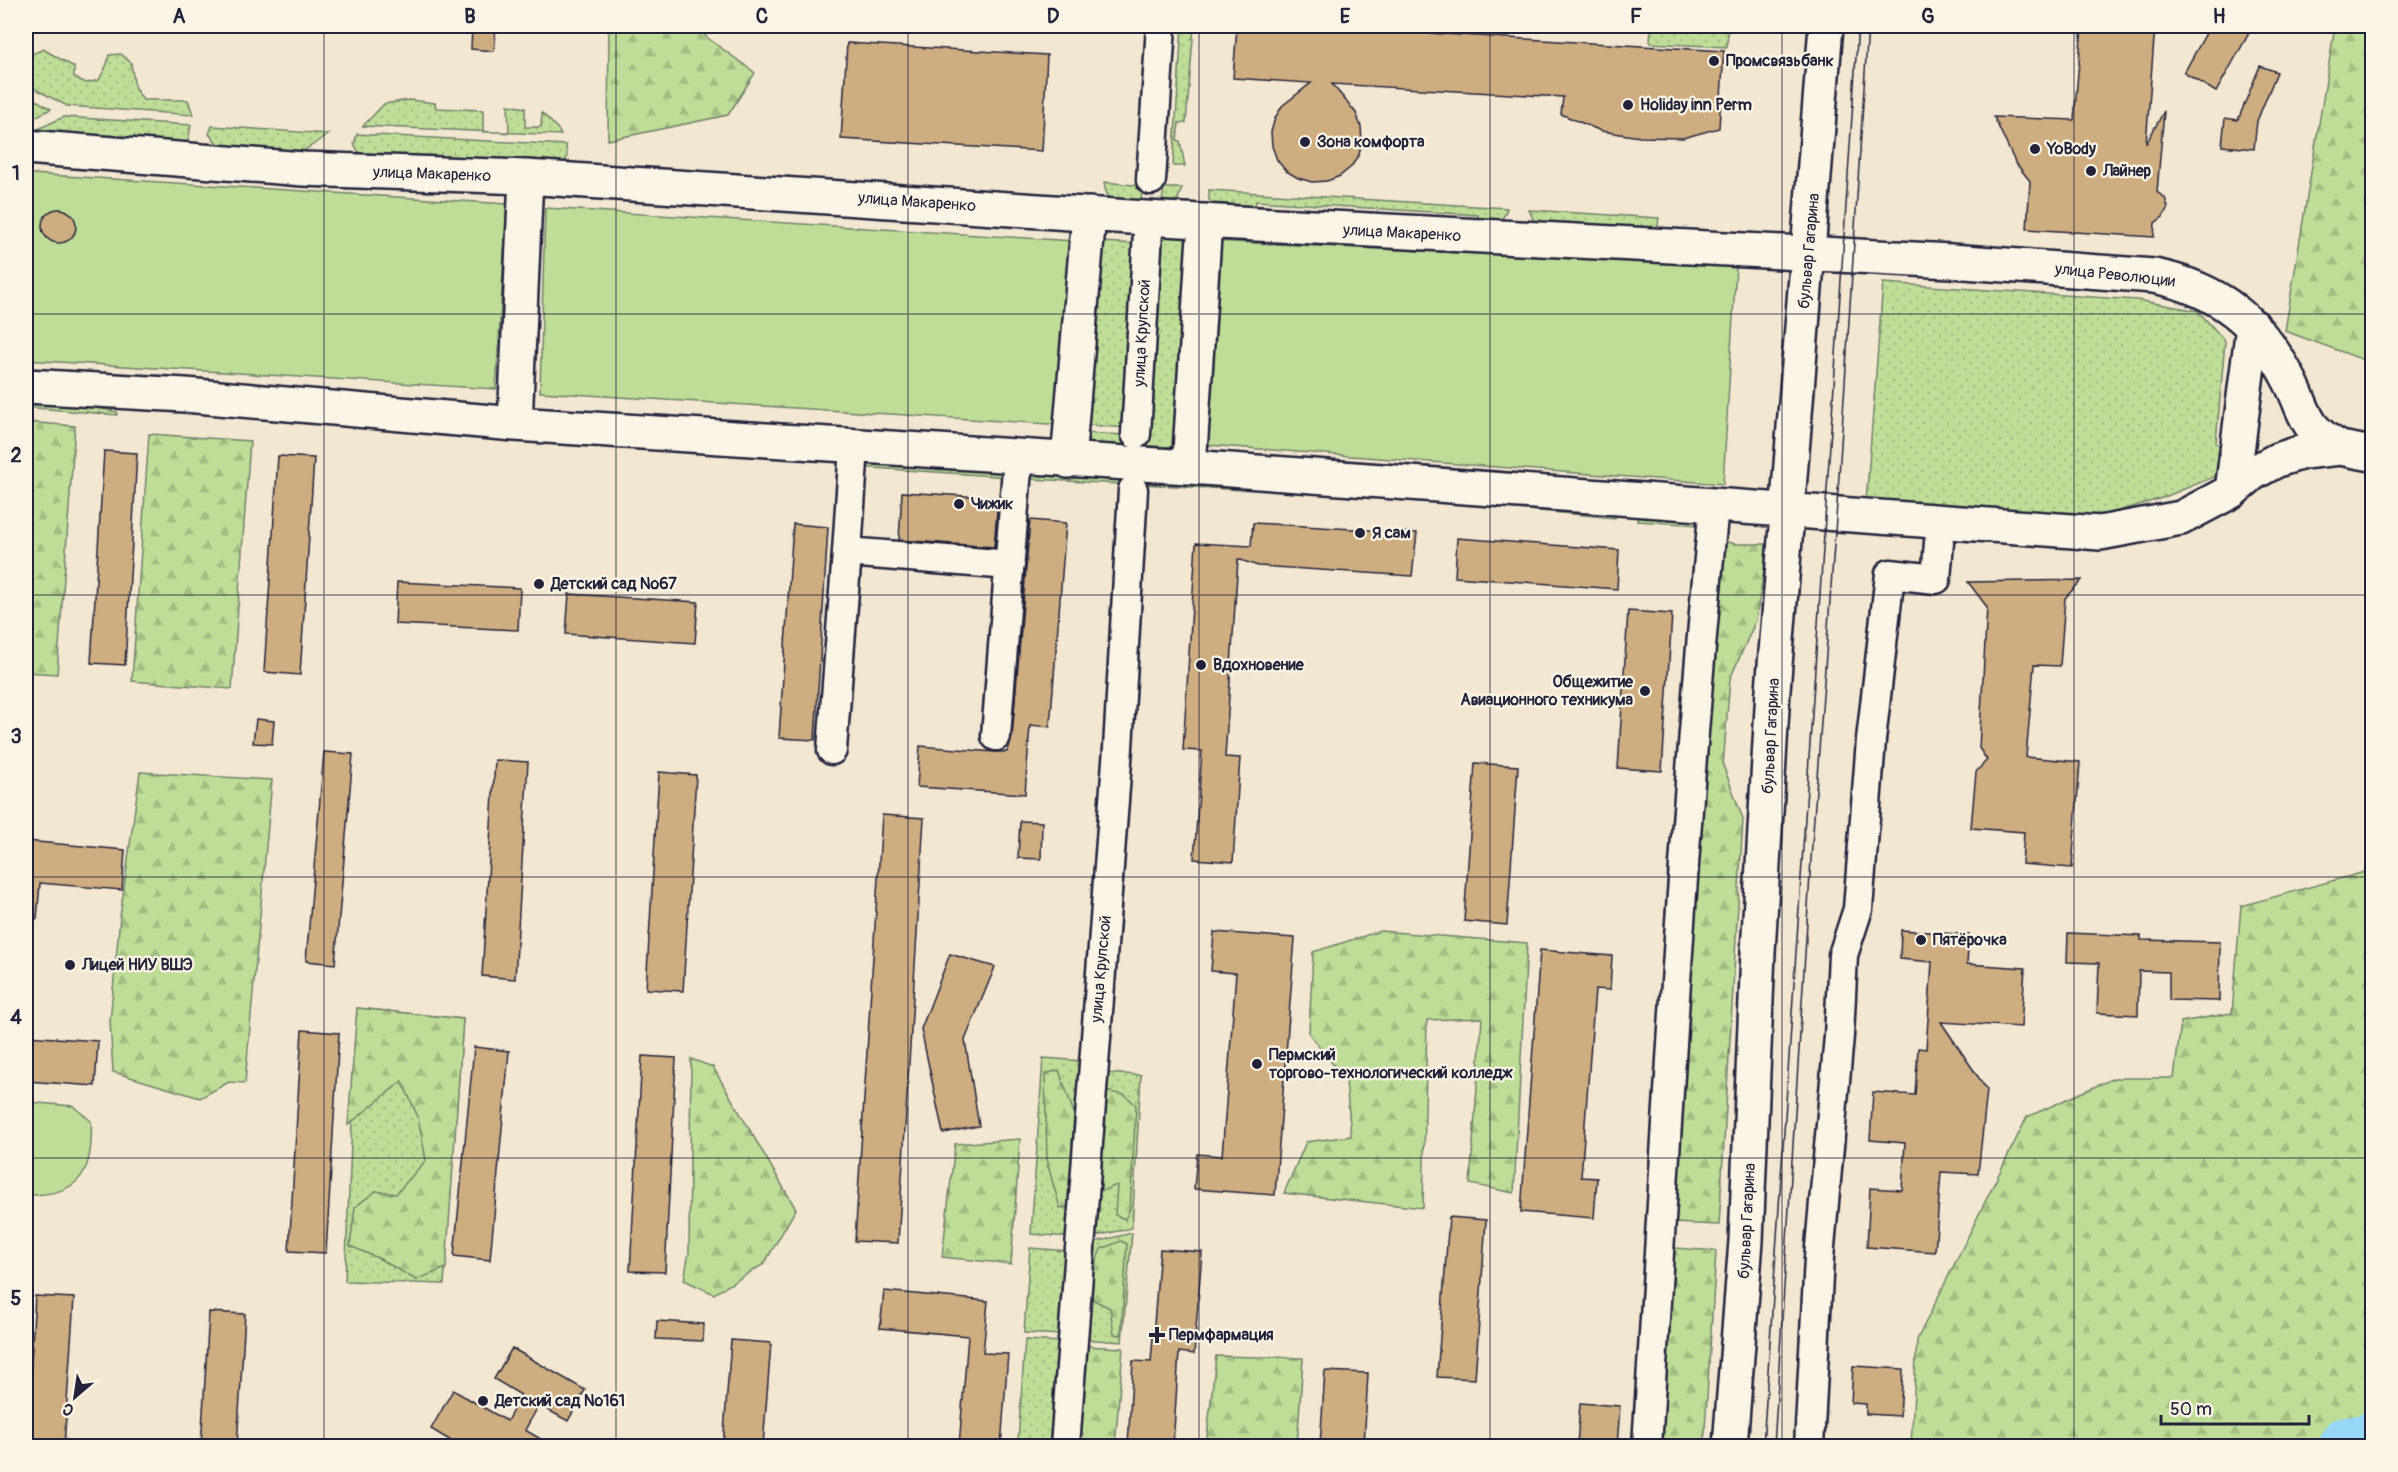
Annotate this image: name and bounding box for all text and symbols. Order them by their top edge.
text: A [173,4,186,29]
text: B [464,4,476,29]
text: C [756,4,768,29]
text: D [1047,4,1060,29]
text: E [1340,4,1351,29]
text: F [1630,4,1642,29]
text: G [1921,4,1935,29]
text: H [2213,4,2226,29]
place label: Промсвязьбанк [1726,51,1834,71]
marker: Промсвязьбанк [1707,54,1721,68]
place label: Holiday inn Perm [1640,95,1752,115]
marker: Holiday inn Perm [1621,98,1635,112]
place label: Зона комфорта [1317,132,1425,152]
marker: Зона комфорта [1298,135,1312,149]
place label: YoBody [2046,139,2096,159]
marker: YoBody [2028,142,2042,156]
text: 1 [12,161,20,186]
place label: Лайнер [2102,161,2152,181]
street label: улица Макаренко [372,162,492,186]
marker: Лайнер [2084,164,2098,178]
street label: улица Макаренко [856,188,977,216]
street label: бульвар Гагарина [1794,192,1824,310]
street label: улица Макаренко [1341,220,1462,246]
street label: улица Революции [2053,259,2176,291]
street label: улица Крупской [1129,279,1155,388]
text: 2 [10,443,22,468]
place label: Чижик [971,494,1013,514]
marker: Чижик [952,497,966,511]
place label: Я сам [1372,523,1411,543]
marker: Я сам [1353,526,1367,540]
place label: Детский сад №67 [550,574,677,594]
marker: Детский сад №67 [532,577,546,591]
place label: Вдохновение [1213,655,1305,675]
marker: Вдохновение [1194,658,1208,672]
place label: Общежитие Авиационного техникума [1460,672,1634,710]
street label: бульвар Гагарина [1758,677,1784,795]
marker: Общежитие Авиационного техникума [1638,684,1652,698]
text: 3 [10,724,22,749]
street label: улица Крупской [1086,914,1116,1025]
place label: Пятёрочка [1933,930,2007,950]
marker: Пятёрочка [1914,933,1928,947]
place label: Лицей НИУ ВШЭ [81,955,193,975]
marker: Лицей НИУ ВШЭ [63,958,77,972]
text: 4 [10,1005,22,1030]
place label: Пермский торгово-технологический колледж [1269,1045,1513,1083]
marker: Пермский торгово-технологический колледж [1250,1057,1264,1071]
street label: бульвар Гагарина [1734,1162,1760,1280]
text: 5 [11,1286,22,1311]
place label: Пермфармация [1169,1325,1274,1345]
marker: Пермфармация [1150,1328,1164,1342]
north arrow [45,1367,105,1427]
scale bar [2161,1388,2310,1426]
place label: Детский сад №161 [494,1391,625,1411]
marker: Детский сад №161 [476,1394,490,1408]
text: С [59,1398,77,1420]
text: 50 m [2170,1398,2212,1421]

